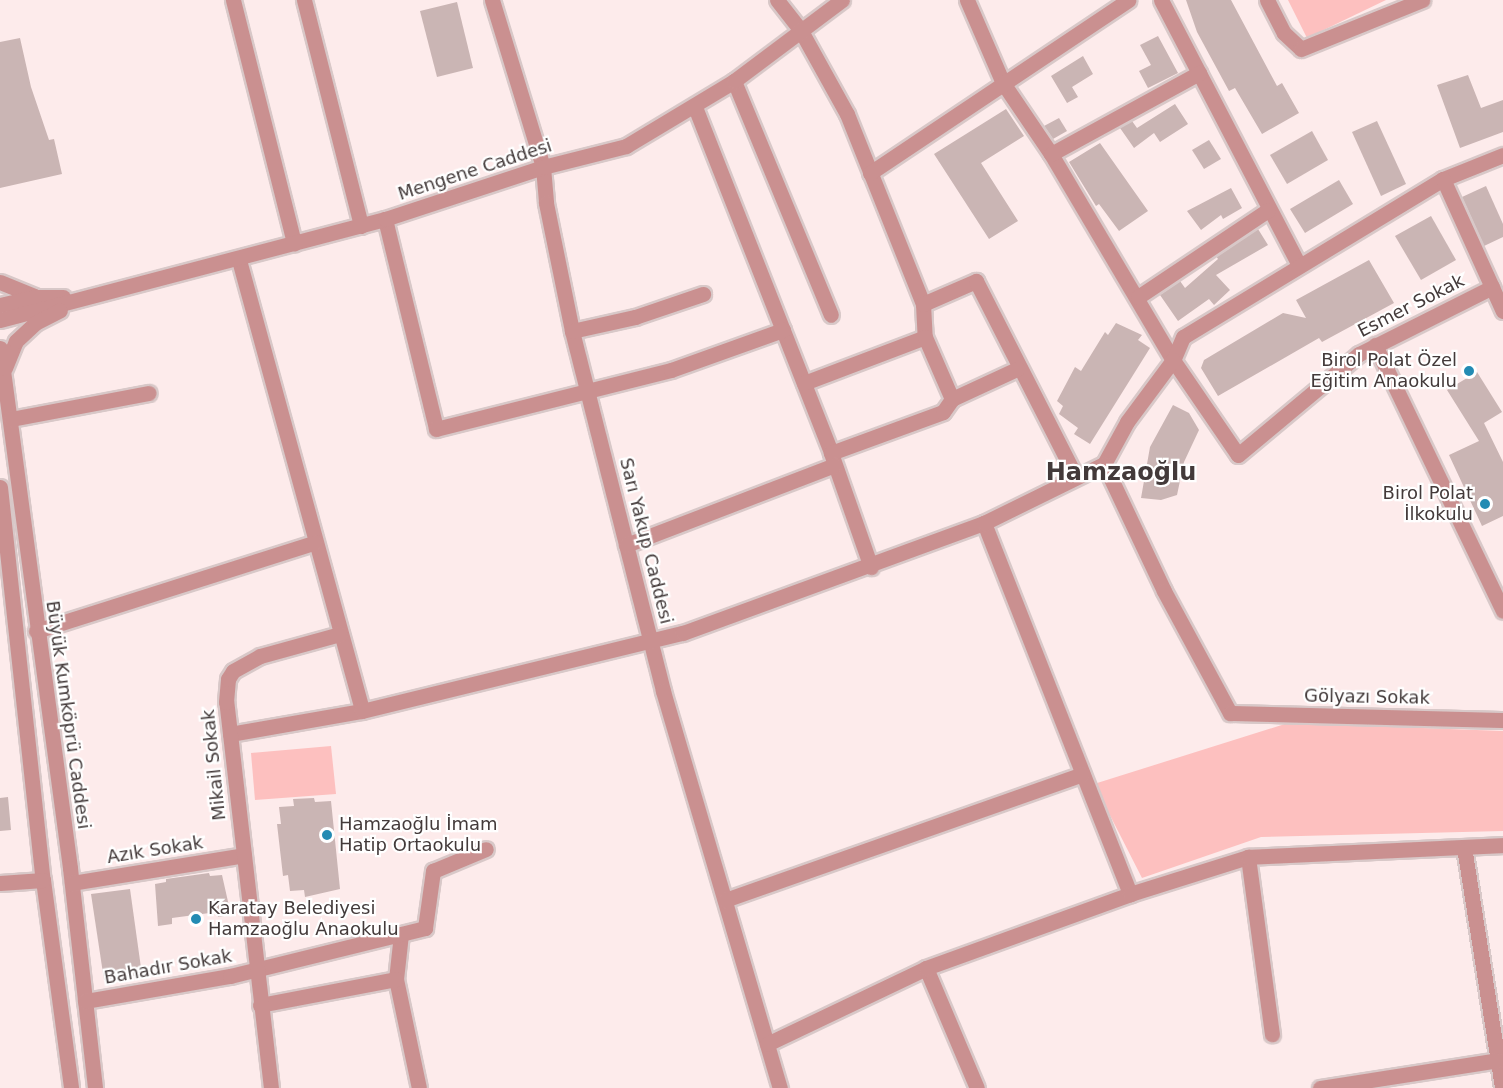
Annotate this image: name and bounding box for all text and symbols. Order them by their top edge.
street label: Mengene Caddesi [395,135,555,205]
street label: Esmer Sokak [1354,270,1468,342]
place label: Birol Polat Özel Eğitim Anaokulu [1310,350,1457,392]
marker: Birol Polat Özel Eğitim Anaokulu [1462,364,1476,378]
street label: Sarı Yakup Caddesi [615,456,677,626]
district label: Hamzaoğlu [1046,459,1196,487]
place label: Birol Polat İlkokulu [1383,483,1473,526]
marker: Birol Polat İlkokulu [1478,497,1492,511]
street label: Büyük Kumköprü Caddesi [41,599,95,831]
street label: Gölyazı Sokak [1304,685,1430,709]
street label: Mikail Sokak [197,708,231,822]
place label: Hamzaoğlu İmam Hatip Ortaokulu [339,814,498,856]
marker: Hamzaoğlu İmam Hatip Ortaokulu [320,828,334,842]
street label: Azık Sokak [105,832,205,868]
place label: Karatay Belediyesi Hamzaoğlu Anaokulu [208,898,399,940]
marker: Karatay Belediyesi Hamzaoğlu Anaokulu [189,912,203,926]
street label: Bahadır Sokak [102,945,234,989]

